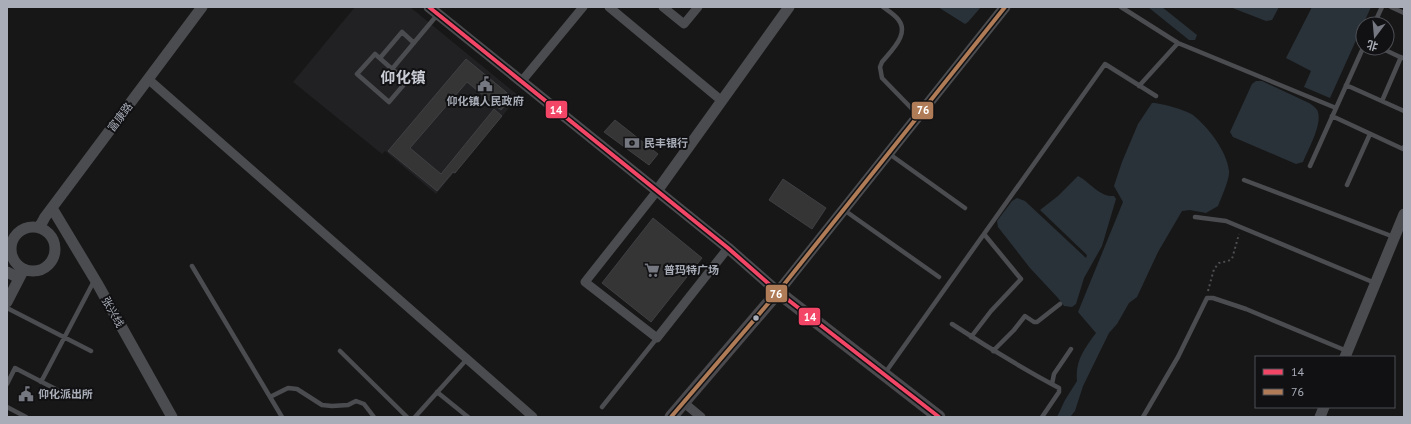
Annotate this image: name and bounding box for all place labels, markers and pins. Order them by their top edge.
public building icon: 仰化镇人民政府 [476,75,494,93]
place label: 仰化镇人民政府 [447,94,524,108]
bank icon: 民丰银行 [623,134,641,152]
place label: 民丰银行 [644,136,688,150]
supermarket icon: 普玛特广场 [643,261,661,279]
place label: 普玛特广场 [664,263,719,277]
unlabelled marker [751,313,761,323]
public building icon: 仰化派出所 [17,385,35,403]
place label: 仰化派出所 [38,387,93,401]

